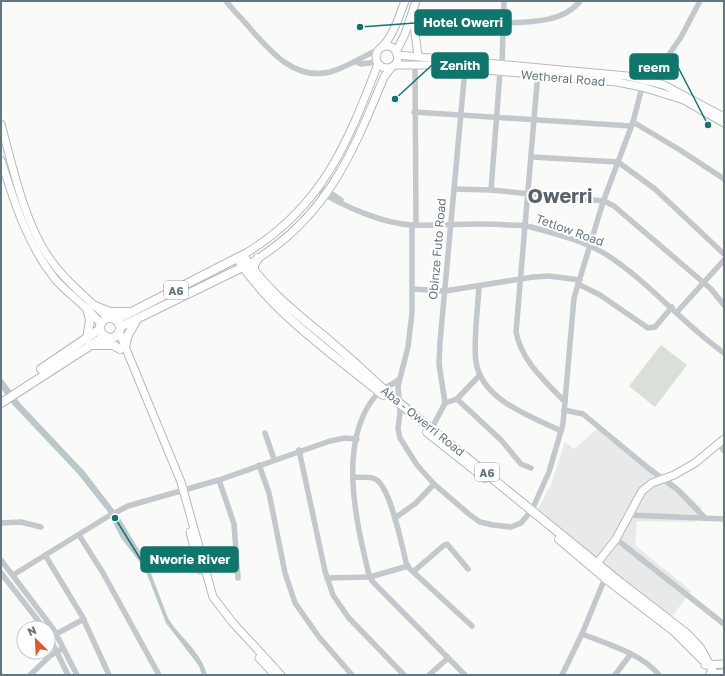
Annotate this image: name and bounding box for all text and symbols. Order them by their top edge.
callout: Hotel Owerri [415,10,511,35]
text: Hotel Owerri [423,14,503,30]
callout: Zenith [432,53,488,78]
callout: reem [630,54,678,79]
text: Zenith [440,57,480,73]
text: reem [638,59,670,75]
street label: Wetheral Road [520,67,606,89]
district label: Owerri [528,183,592,207]
street label: Obinze Futo Road [425,198,449,300]
street label: Tetlow Road [534,211,606,249]
road number: A6 [164,281,188,299]
street label: Aba - Owerri Road [378,383,468,459]
road number: A6 [475,463,499,481]
callout: Nworie River [141,547,238,572]
text: Nworie River [150,551,230,567]
north arrow [16,620,56,660]
text: N [25,623,38,638]

